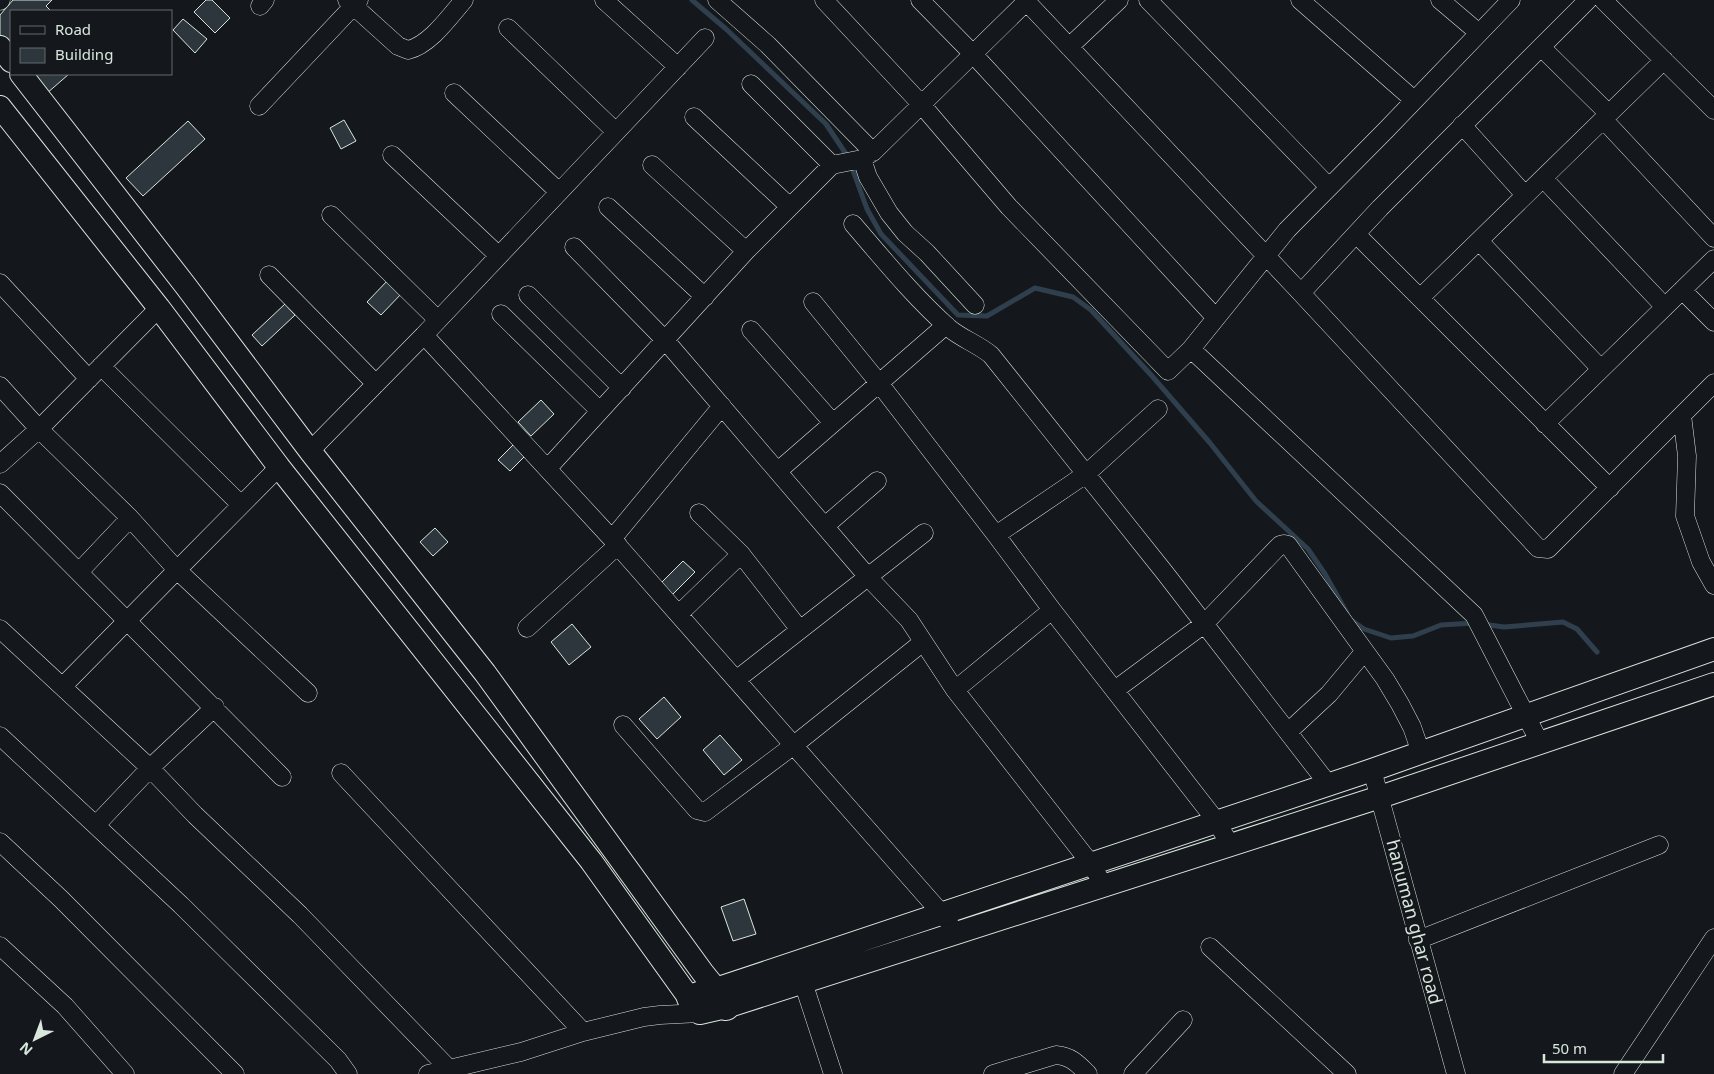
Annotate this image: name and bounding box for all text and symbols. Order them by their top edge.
legend [10,10,172,75]
text: Road [55,19,91,39]
text: Building [55,44,113,64]
street label: hanuman ghar road [1381,837,1449,1007]
north arrow [10,1014,60,1064]
scale bar [1544,1032,1663,1064]
text: N [15,1038,37,1060]
text: 50 m [1552,1038,1587,1058]

